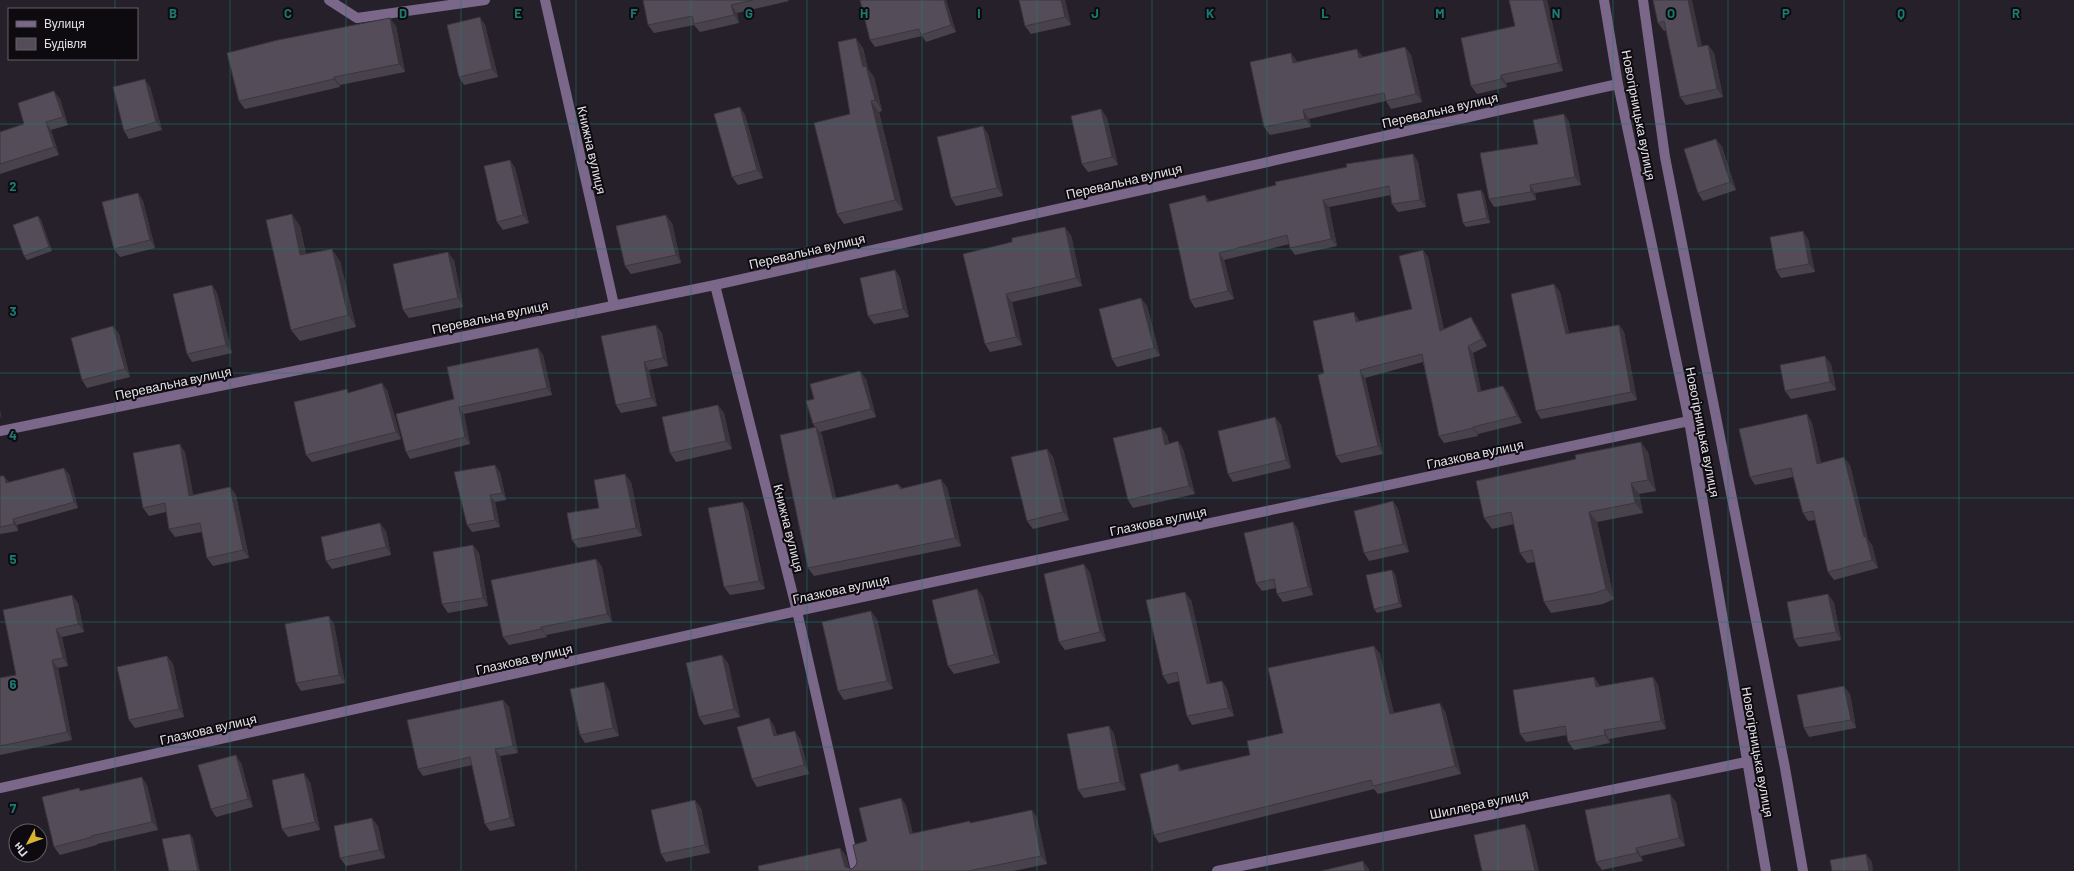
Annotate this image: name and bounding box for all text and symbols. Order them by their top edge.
text: B [169,5,177,21]
text: C [284,5,292,21]
text: D [399,5,407,21]
text: E [514,5,522,21]
text: F [630,5,638,21]
text: G [745,5,753,21]
text: H [860,5,868,21]
text: I [977,5,981,21]
text: J [1091,5,1099,21]
text: K [1206,5,1214,21]
text: L [1321,5,1329,21]
text: M [1435,5,1445,21]
text: N [1552,5,1560,21]
text: O [1667,5,1675,21]
text: P [1782,5,1790,21]
text: Q [1897,5,1905,21]
text: R [2012,5,2020,21]
legend [8,8,138,60]
text: Вулиця [44,16,85,31]
text: Будівля [44,36,86,51]
street label: Новогірницька вулиця [1619,49,1659,181]
street label: Перевальна вулиця [1380,89,1500,131]
street label: Книжна вулиця [574,104,610,196]
street label: Перевальна вулиця [1064,160,1184,202]
text: 2 [9,178,17,194]
street label: Перевальна вулиця [747,230,867,272]
street label: Перевальна вулиця [430,297,550,337]
text: 3 [9,303,17,319]
street label: Перевальна вулиця [113,363,233,403]
street label: Новогірницька вулиця [1683,366,1723,498]
text: 4 [9,427,17,443]
street label: Глазкова вулиця [1425,436,1525,472]
street label: Книжна вулиця [770,482,808,574]
street label: Глазкова вулиця [1108,503,1208,539]
text: 5 [9,551,17,567]
street label: Глазкова вулиця [791,571,891,607]
street label: Глазкова вулиця [474,640,574,678]
text: 6 [10,676,17,692]
street label: Новогірницька вулиця [1739,686,1777,818]
street label: Глазкова вулиця [158,710,258,748]
street label: Шиллера вулиця [1428,786,1530,822]
text: 7 [10,800,17,816]
north arrow [8,823,48,863]
text: Пн [10,840,30,860]

